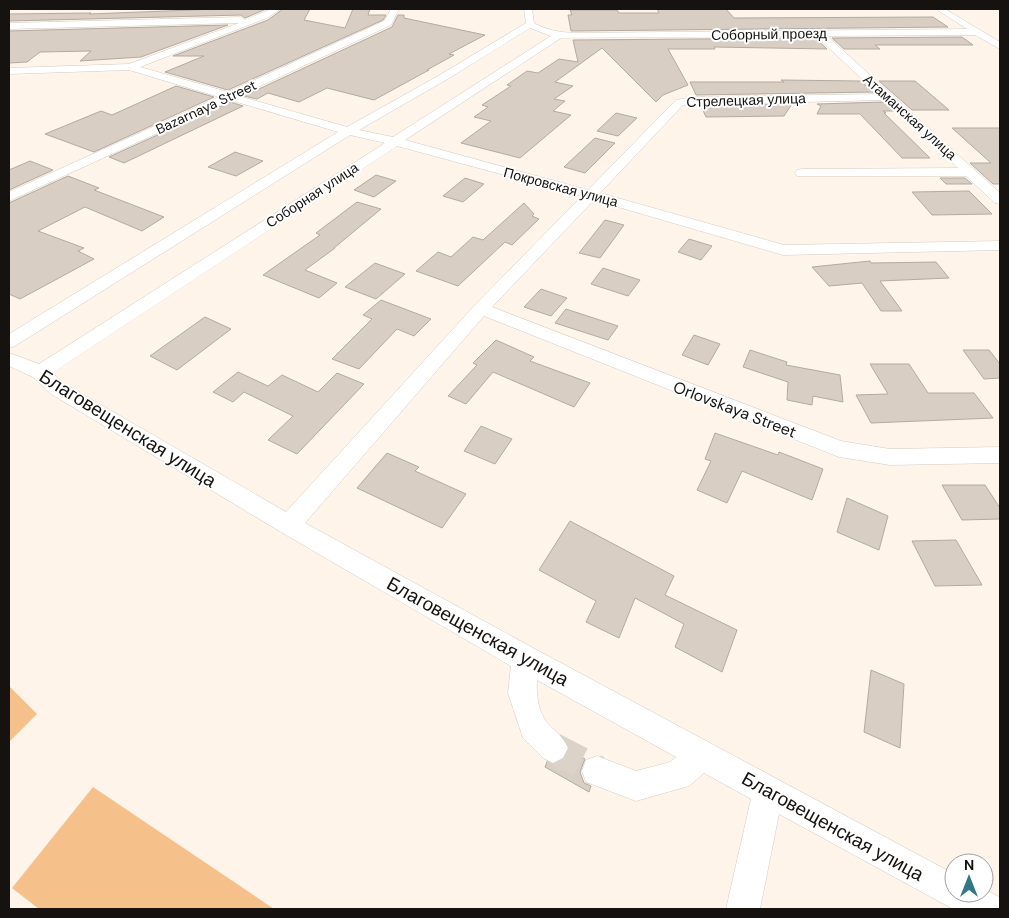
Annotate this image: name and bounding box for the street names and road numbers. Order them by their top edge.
street label: Соборный проезд [711,24,827,44]
street label: Атаманская улица [860,70,960,164]
street label: Bazarnaya Street [153,76,259,138]
street label: Стрелецкая улица [686,89,806,111]
street label: Соборная улица [262,158,362,232]
street label: Покровская улица [502,163,620,211]
street label: Благовещенская улица [34,364,221,493]
street label: Orlovskaya Street [670,376,799,443]
street label: Благовещенская улица [382,571,574,692]
street label: Благовещенская улица [737,766,929,887]

